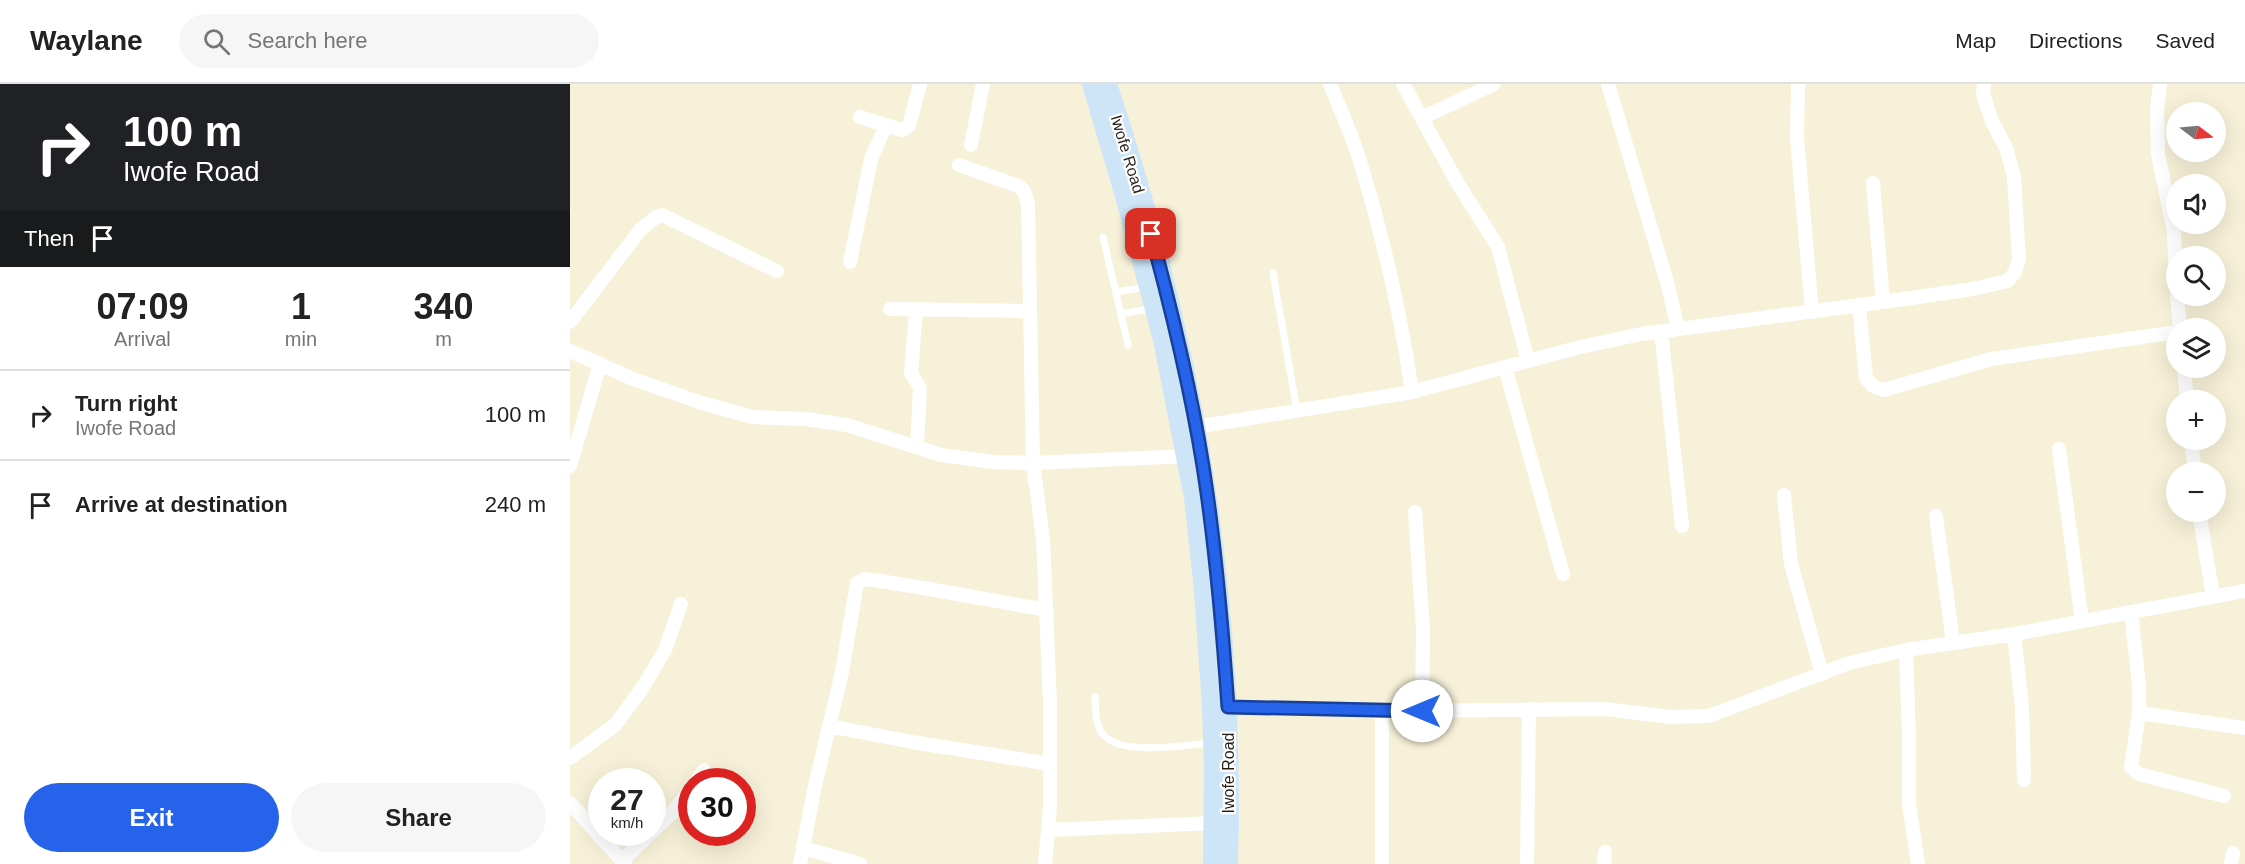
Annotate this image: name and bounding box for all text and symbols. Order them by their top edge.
search box [179,14,599,68]
text: Waylane [30,25,143,56]
icon: search [200,25,233,58]
text: Search here [248,28,367,53]
text: Map [1955,29,1996,52]
text: Directions [2029,29,2122,52]
text: Saved [2155,29,2215,52]
north arrow [2166,102,2226,162]
map controls [2166,102,2226,522]
icon: right [24,108,102,186]
text: 100 m [123,108,242,155]
street label: Iwofe Road [1108,113,1147,195]
text: Iwofe Road [123,157,260,187]
button: sound [2166,174,2226,234]
pin [1125,208,1176,259]
icon: arrive [1134,217,1167,250]
icon: arrive [86,222,119,255]
text: Then [24,226,74,251]
button: search [2166,246,2226,306]
text: 07:09 [96,286,188,327]
text: 1 [291,286,311,327]
text: 340 [413,286,474,327]
button: layers [2166,318,2226,378]
text: Arrival [114,328,171,350]
text: min [285,328,317,350]
text: m [435,328,452,350]
button: + [2166,390,2226,450]
text: Turn right [75,391,177,416]
icon: right [24,399,57,432]
text: 100 m [485,402,546,427]
text: Iwofe Road [75,417,176,439]
button: − [2166,462,2226,522]
icon: arrive [24,489,57,522]
text: Arrive at destination [75,492,288,517]
text: 240 m [485,492,546,517]
position arrow [1390,679,1454,743]
street label: Iwofe Road [1220,733,1237,813]
speed limit sign: 30 [678,768,756,846]
button: Exit [24,783,279,852]
button: Share [291,783,546,852]
text: 27 [610,783,644,816]
text: km/h [611,814,643,831]

